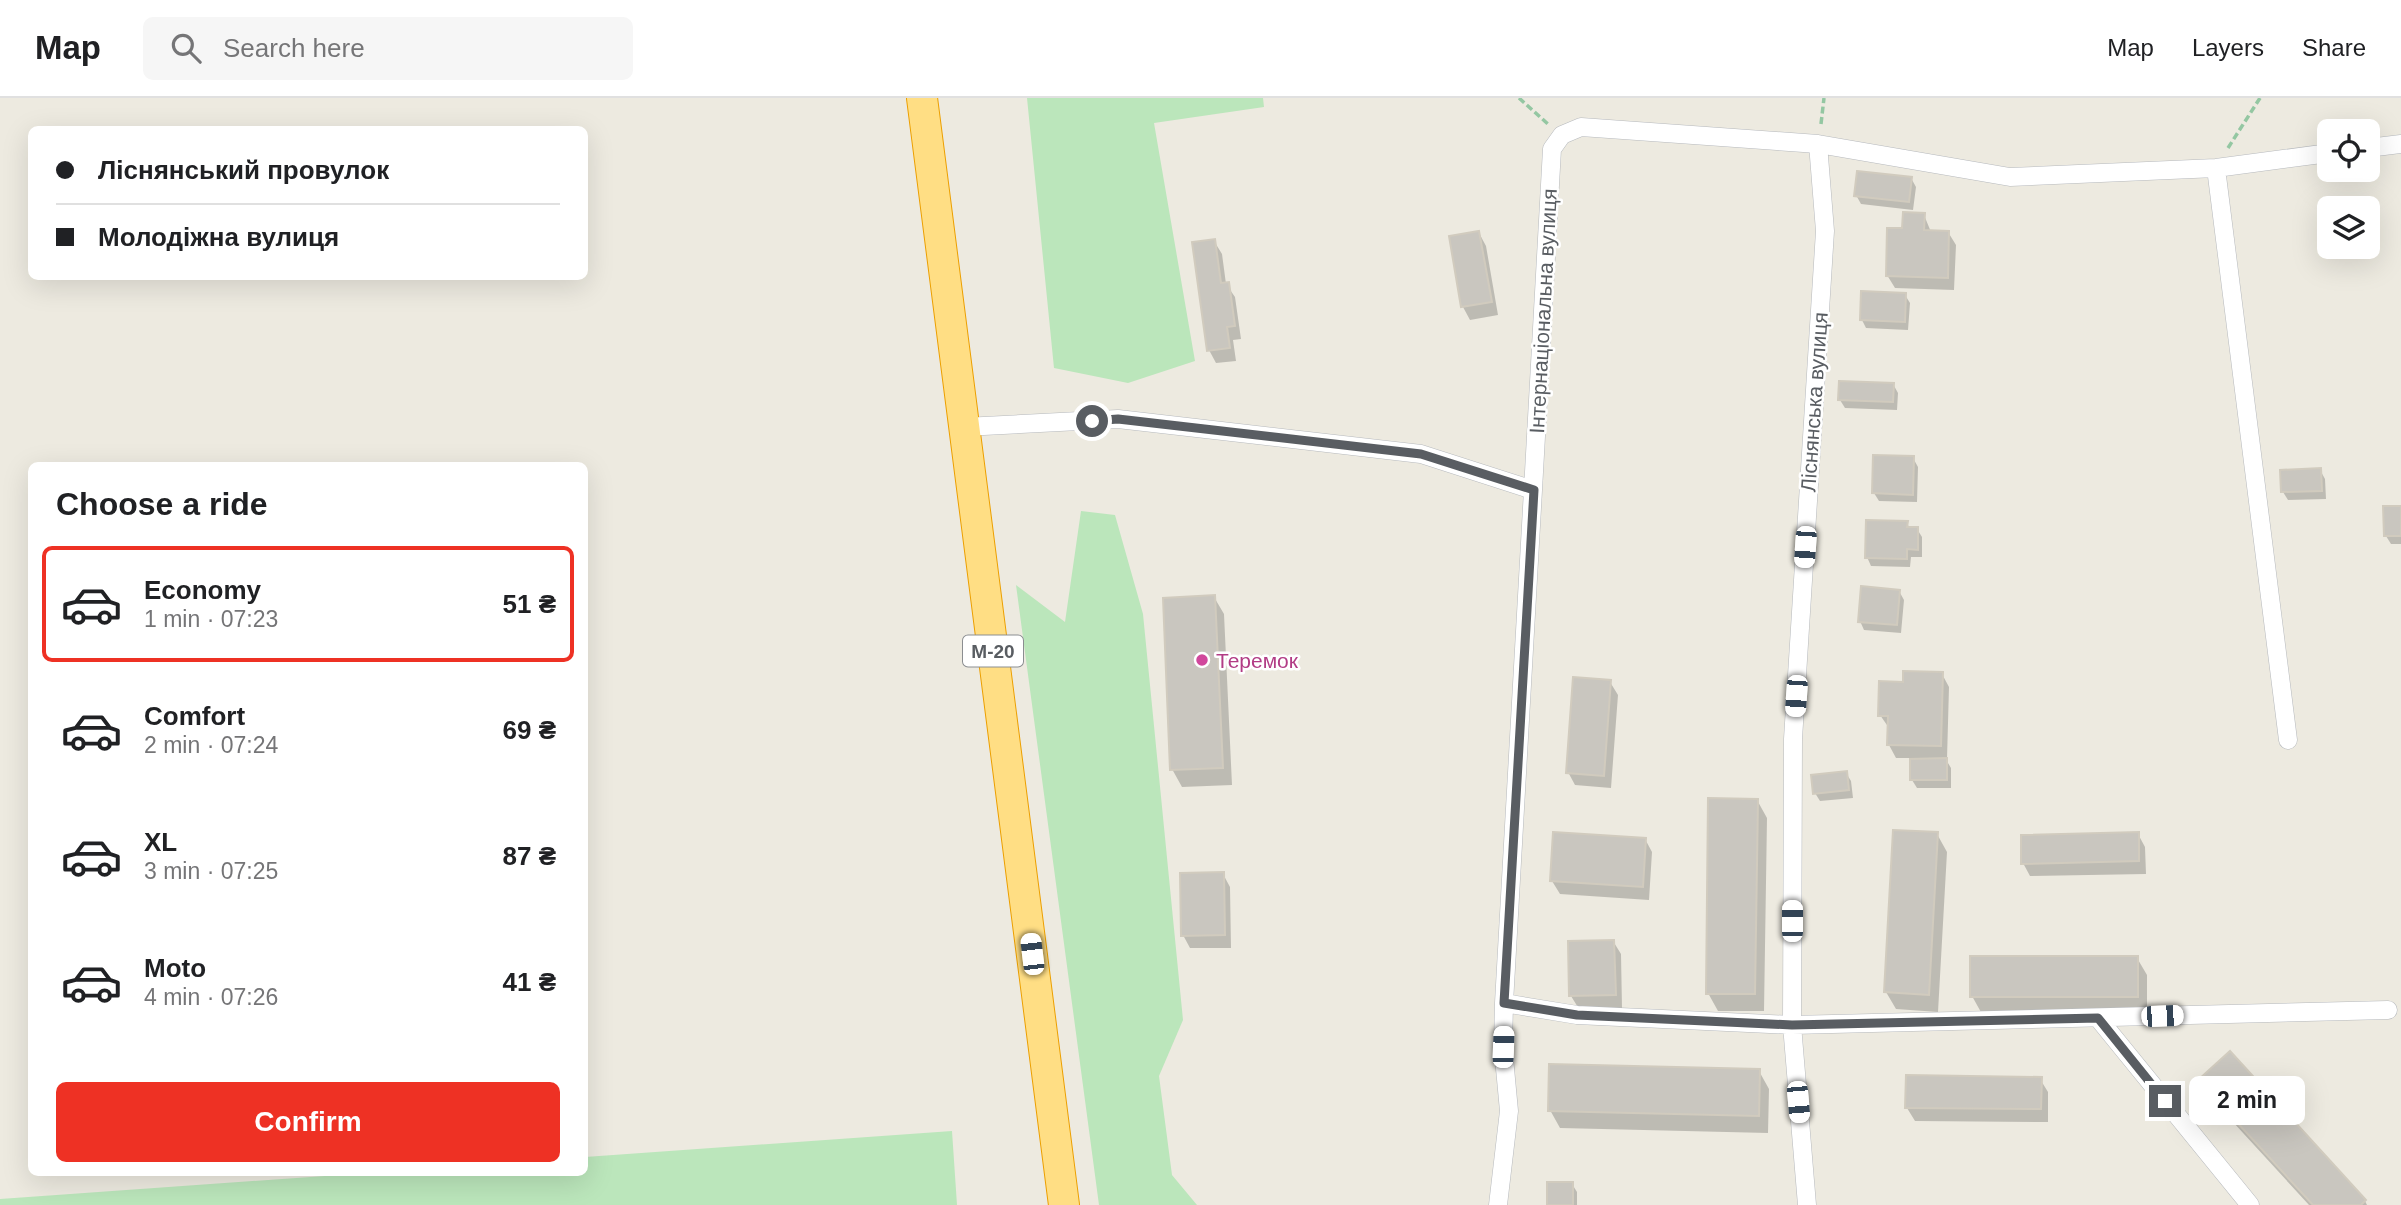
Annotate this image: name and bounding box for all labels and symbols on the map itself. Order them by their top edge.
street label: Інтернаціональна вулиця [1525,188,1561,434]
street label: Ліснянська вулиця [1796,311,1832,493]
route start [1076,405,1108,437]
car [1794,525,1817,569]
road number: М-20 [963,636,1023,666]
place label: Теремок [1216,649,1299,672]
marker: Теремок [1194,652,1210,668]
car [1785,674,1808,718]
car [1782,900,1803,942]
car [1020,932,1045,976]
car [2141,1005,2184,1027]
car [1492,1026,1515,1068]
callout: 2 min [2190,1076,2305,1126]
car [1786,1080,1811,1124]
route end [2149,1085,2181,1117]

